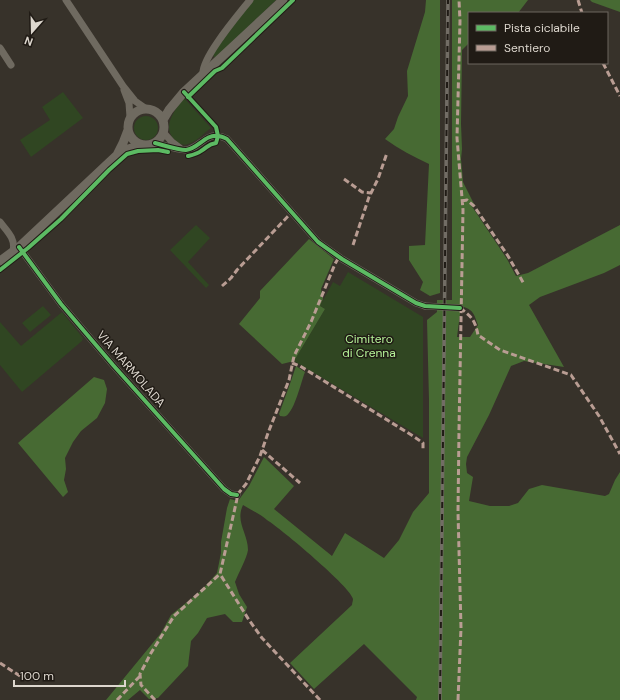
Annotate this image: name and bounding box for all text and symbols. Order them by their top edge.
north arrow [12,12,52,52]
legend [468,12,608,64]
text: Pista ciclabile [504,20,580,36]
text: N [22,33,35,49]
text: Sentiero [504,40,550,56]
street label: VIA MARMOLADA [93,327,169,411]
park label: Cimitero di Crenna [342,331,396,361]
scale bar [14,662,125,688]
text: 100 m [20,668,54,684]

